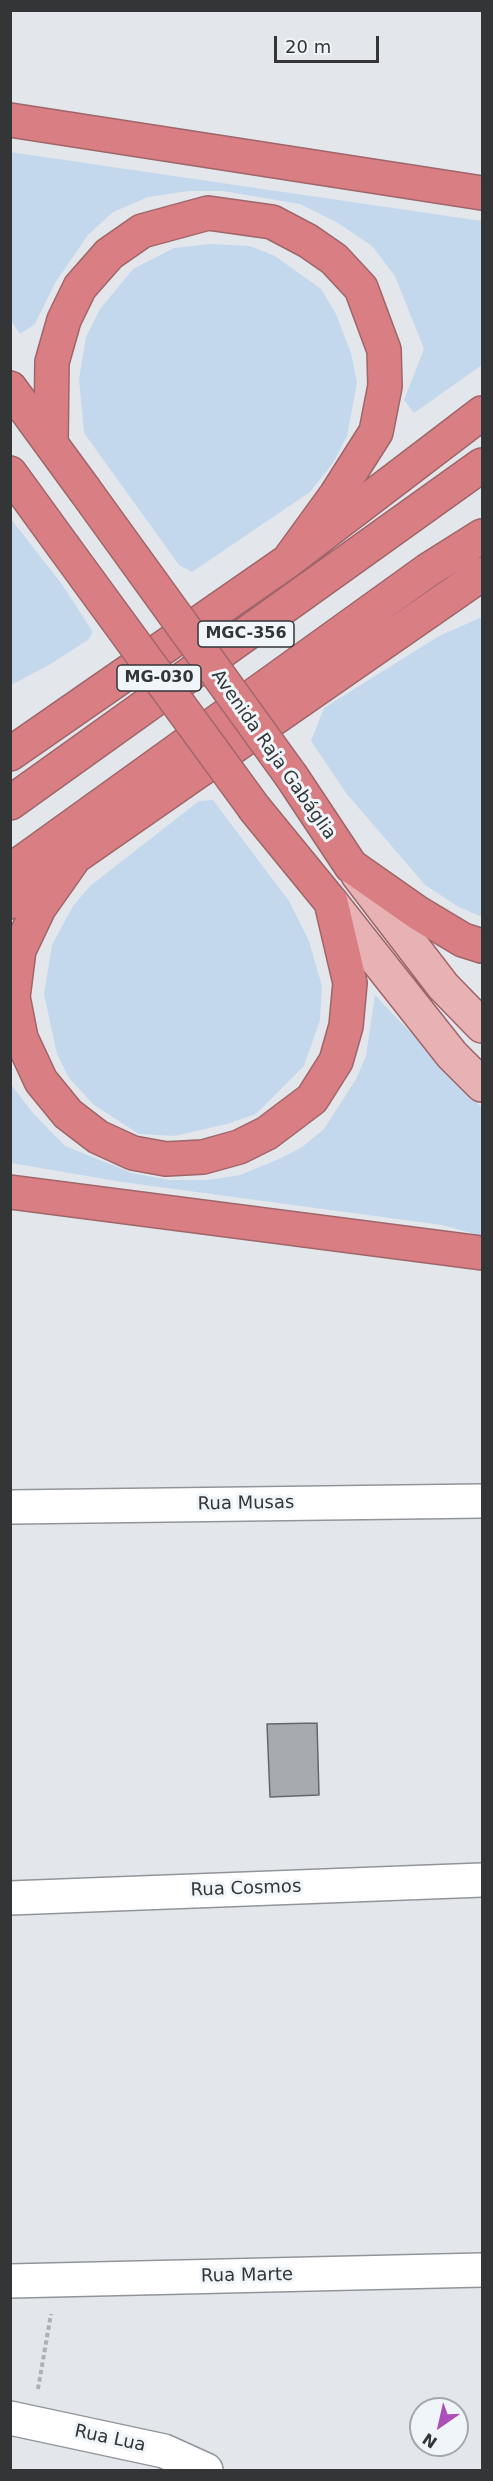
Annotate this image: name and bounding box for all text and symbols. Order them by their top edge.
scale bar [277,24,382,62]
text: 20 m [285,36,331,57]
road number: MGC-356 [198,621,294,647]
road number: MG-030 [117,665,201,691]
street label: Avenida Raja Gabáglia [206,666,340,844]
street label: Rua Musas [198,1492,294,1516]
street label: Rua Cosmos [190,1876,302,1902]
street label: Rua Marte [201,2264,293,2288]
north arrow [409,2397,469,2457]
street label: Rua Lua [73,2421,147,2457]
text: N [419,2429,441,2452]

